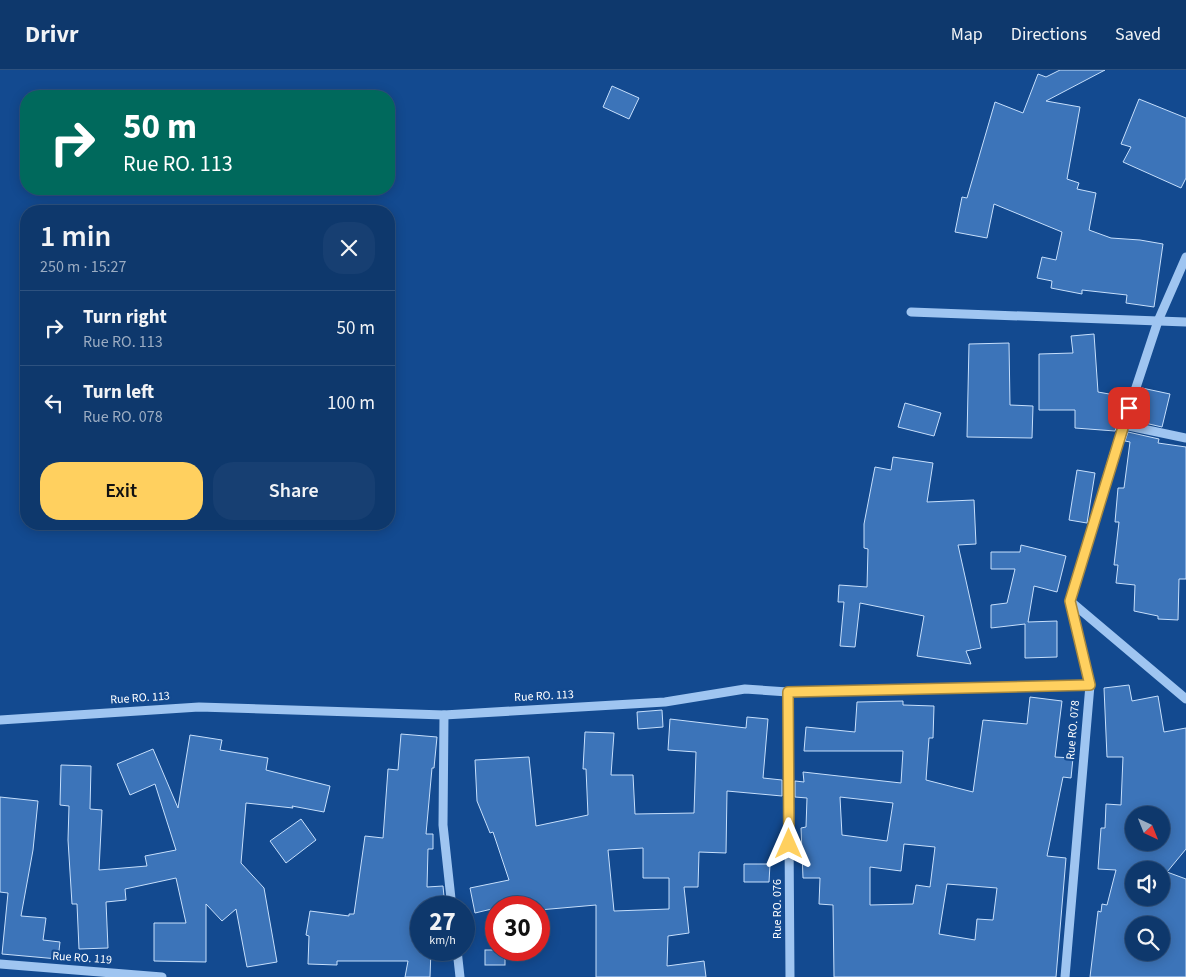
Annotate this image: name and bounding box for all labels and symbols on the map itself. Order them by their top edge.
pin [1108,387,1150,429]
street label: Rue RO. 113 [514,686,574,706]
street label: Rue RO. 113 [110,687,170,709]
street label: Rue RO. 078 [1062,699,1084,761]
north arrow [1125,806,1170,851]
position arrow [762,817,814,869]
street label: Rue RO. 076 [769,879,786,939]
speed limit sign: 30 [485,896,550,961]
street label: Rue RO. 119 [52,947,112,969]

